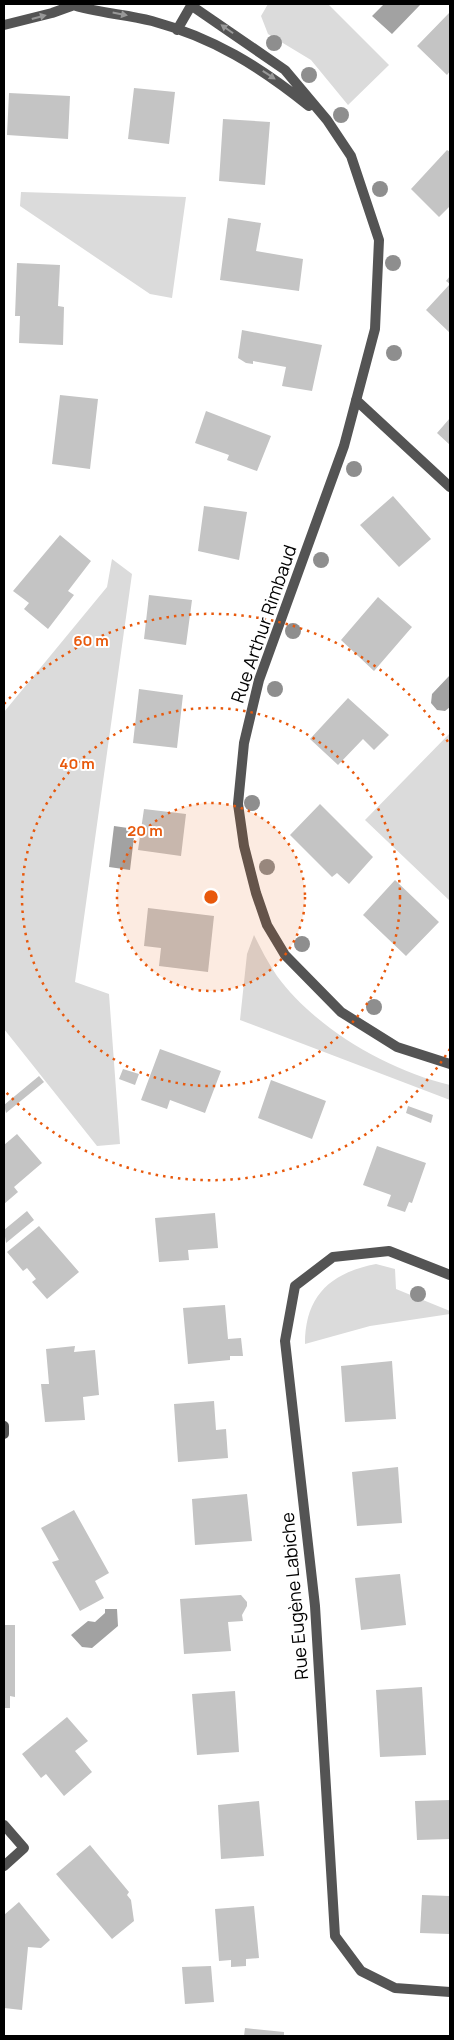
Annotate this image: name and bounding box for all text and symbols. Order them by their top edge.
one-way arrow [113,11,129,19]
one-way arrow [31,12,46,20]
one-way arrow [220,24,233,34]
one-way arrow [263,70,276,80]
street label: Rue Arthur Rimbaud [225,541,301,706]
text: 60 m [73,630,109,651]
text: 40 m [59,753,95,774]
text: 20 m [127,820,163,841]
centre of rings [202,888,220,906]
street label: Rue Eugène Labiche [275,1511,313,1681]

